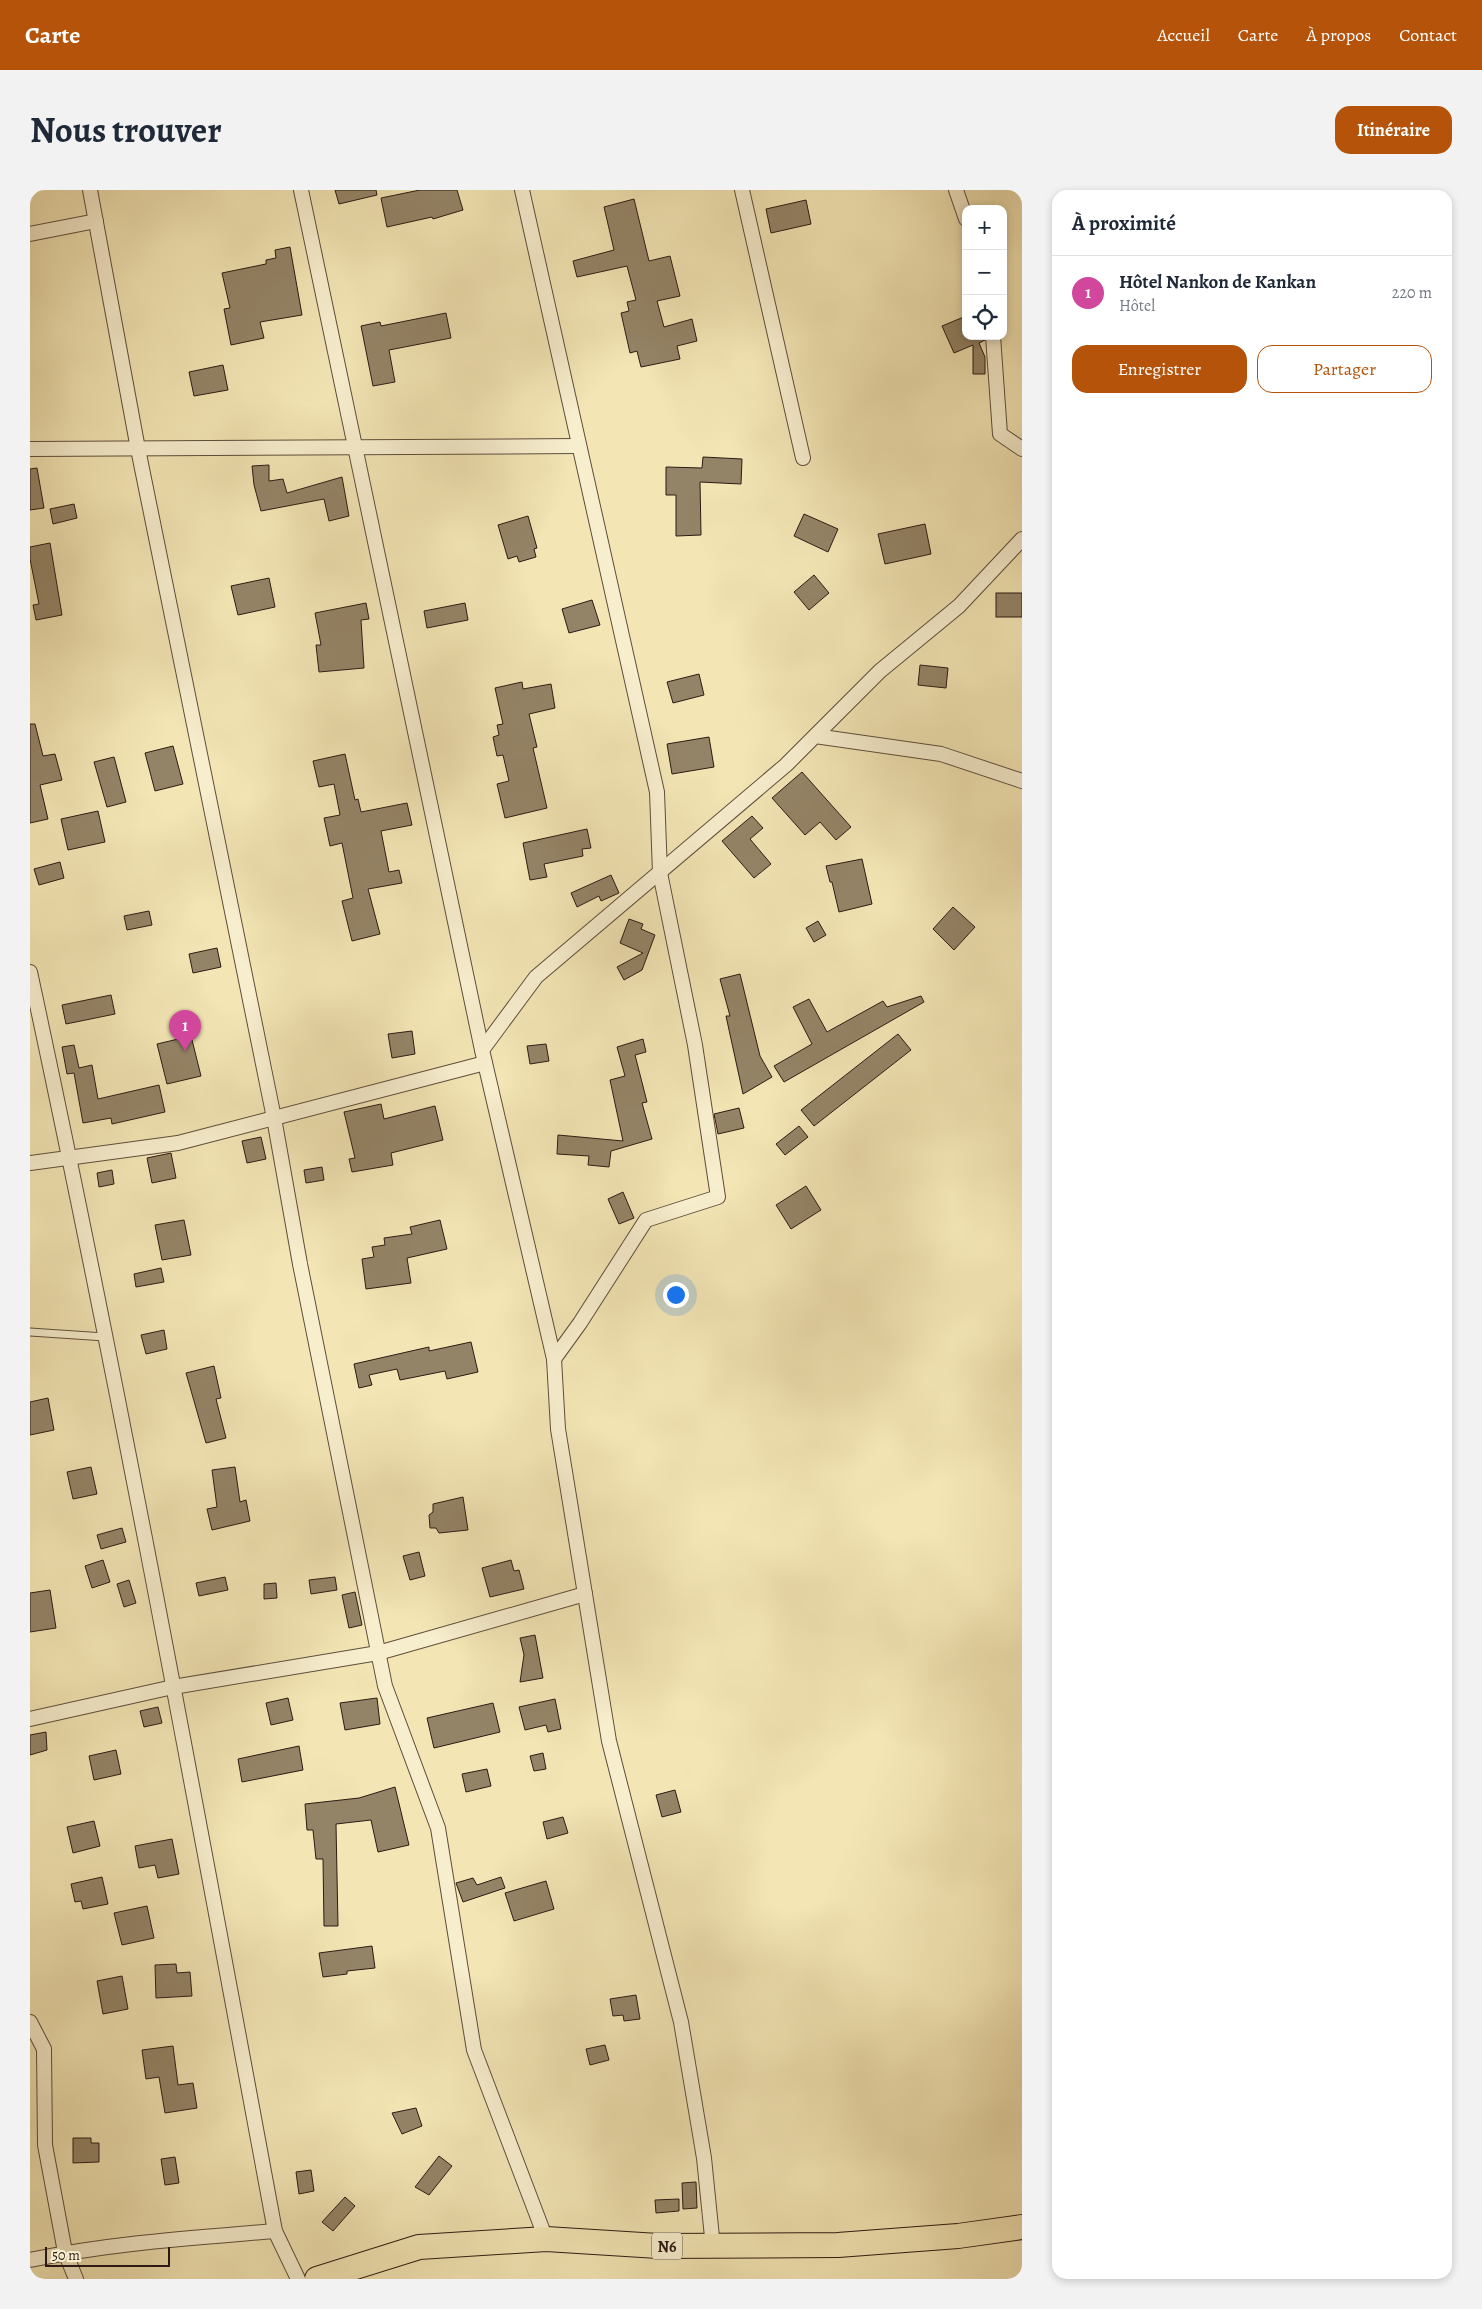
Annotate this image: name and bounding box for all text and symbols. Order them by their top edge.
text: Carte [25,19,80,51]
text: Accueil [1157,23,1210,47]
text: Carte [1238,23,1278,47]
text: À propos [1306,23,1371,47]
text: Contact [1399,23,1457,47]
text: Nous trouver [30,106,222,154]
button: Itinéraire [1335,106,1452,154]
map controls [962,205,1007,340]
button: + [962,205,1007,250]
text: À proximité [1072,209,1176,237]
button: − [962,250,1007,295]
text: Hôtel Nankon de Kankan [1119,269,1316,295]
text: 1 [1085,282,1091,304]
text: 220 m [1392,282,1432,304]
button: locate [962,295,1007,340]
text: Hôtel [1119,295,1155,317]
button: Enregistrer [1072,345,1247,393]
button: Partager [1257,345,1432,393]
pin: 1 [169,1010,201,1051]
your location [663,1282,689,1308]
road number: N6 [652,2232,682,2260]
scale bar [45,2244,170,2267]
text: 50 m [52,2246,80,2265]

